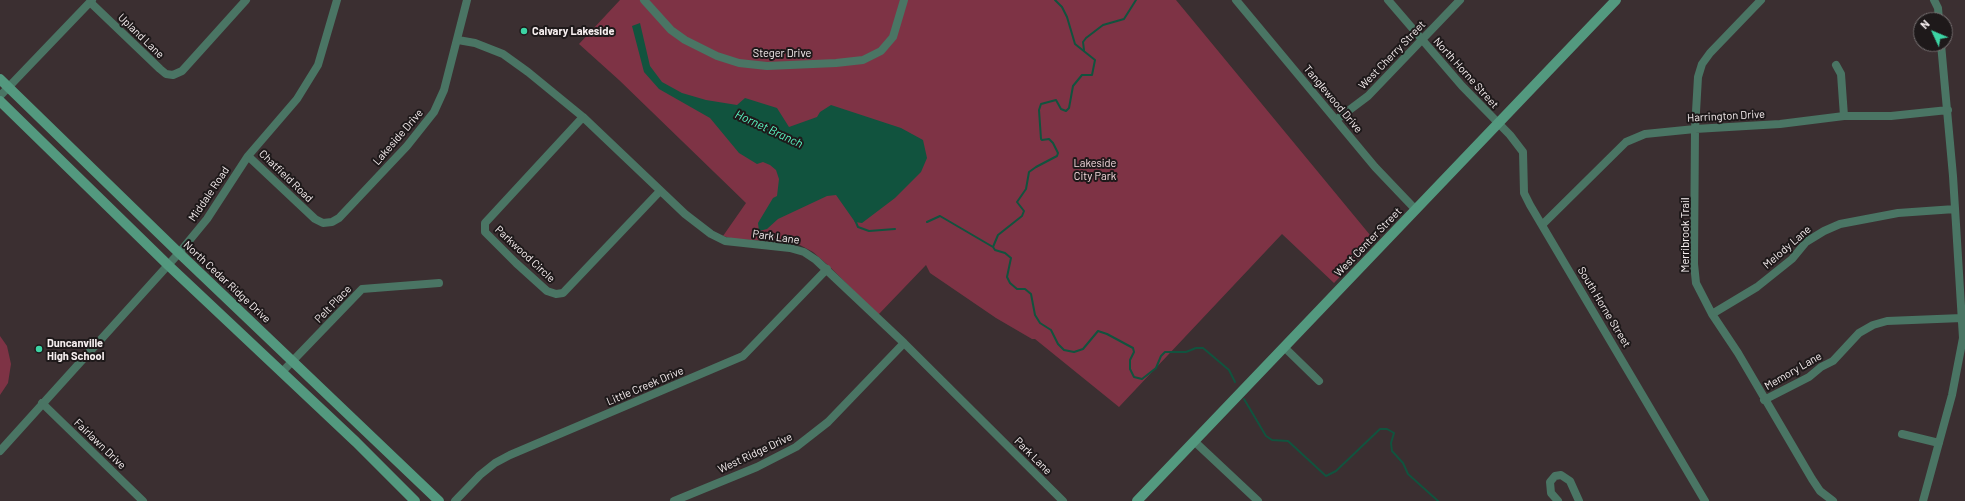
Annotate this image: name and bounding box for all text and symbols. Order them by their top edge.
street label: Upland Lane [115,11,167,61]
north arrow [1913,12,1953,52]
text: N [1918,17,1932,31]
street label: West Cherry Street [1356,18,1428,92]
place label: Calvary Lakeside [532,24,614,38]
marker: Calvary Lakeside [519,26,529,36]
street label: North Horne Street [1431,35,1501,111]
street label: Steger Drive [753,46,811,60]
street label: Tanglewood Drive [1301,62,1365,136]
street label: Lakeside Drive [370,106,426,168]
water label: Hornet Branch [733,107,805,151]
street label: Harrington Drive [1687,107,1765,125]
street label: Chatfield Road [256,147,316,205]
park label: Lakeside City Park [1074,156,1116,182]
street label: Middale Road [186,164,232,224]
street label: Merribrook Trail [1678,198,1692,272]
street label: West Center Street [1332,205,1404,279]
street label: Parkwood Circle [492,223,558,285]
street label: Melody Lane [1760,223,1814,271]
street label: Park Lane [752,227,800,247]
street label: North Cedar Ridge Drive [181,238,273,326]
street label: South Horne Street [1575,264,1633,350]
street label: Pelt Place [312,282,354,326]
place label: Duncanville High School [47,336,104,362]
marker: Duncanville High School [34,344,44,354]
street label: Memory Lane [1762,349,1824,393]
street label: Little Creek Drive [605,364,685,408]
street label: Fairlawn Drive [71,416,129,472]
street label: West Ridge Drive [716,430,794,476]
street label: Park Lane [1012,435,1054,477]

